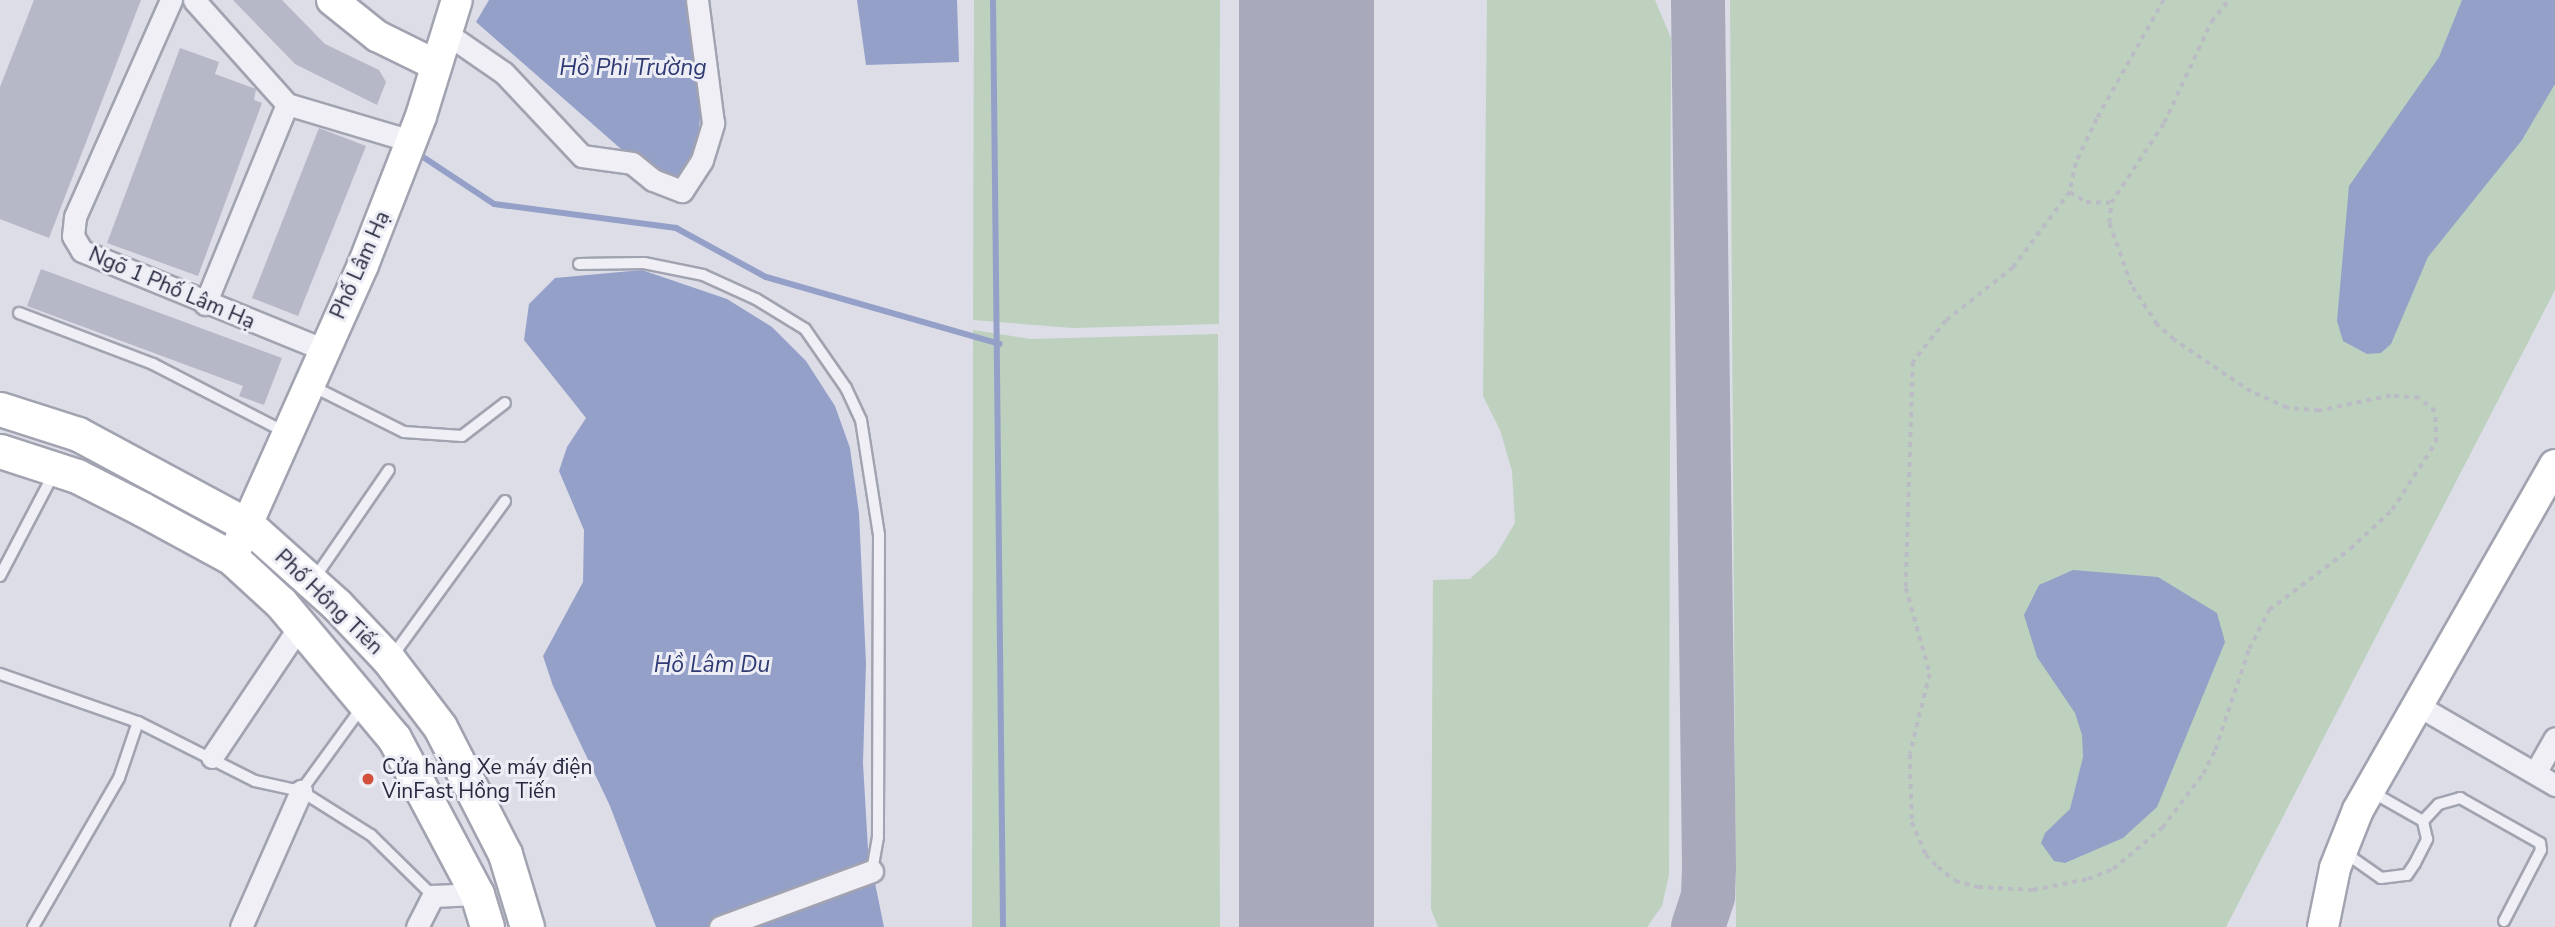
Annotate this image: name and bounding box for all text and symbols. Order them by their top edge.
water label: Hồ Phi Trường [559,54,707,82]
street label: Phố Lâm Hạ [325,207,395,323]
street label: Ngõ 1 Phố Lâm Hạ [85,242,259,334]
street label: Phố Hồng Tiến [270,544,388,660]
water label: Hồ Lâm Du [654,651,770,679]
place label: Cửa hàng Xe máy điện VinFast Hồng Tiến [382,754,592,804]
marker: Cửa hàng Xe máy điện VinFast Hồng Tiến [360,771,376,787]

